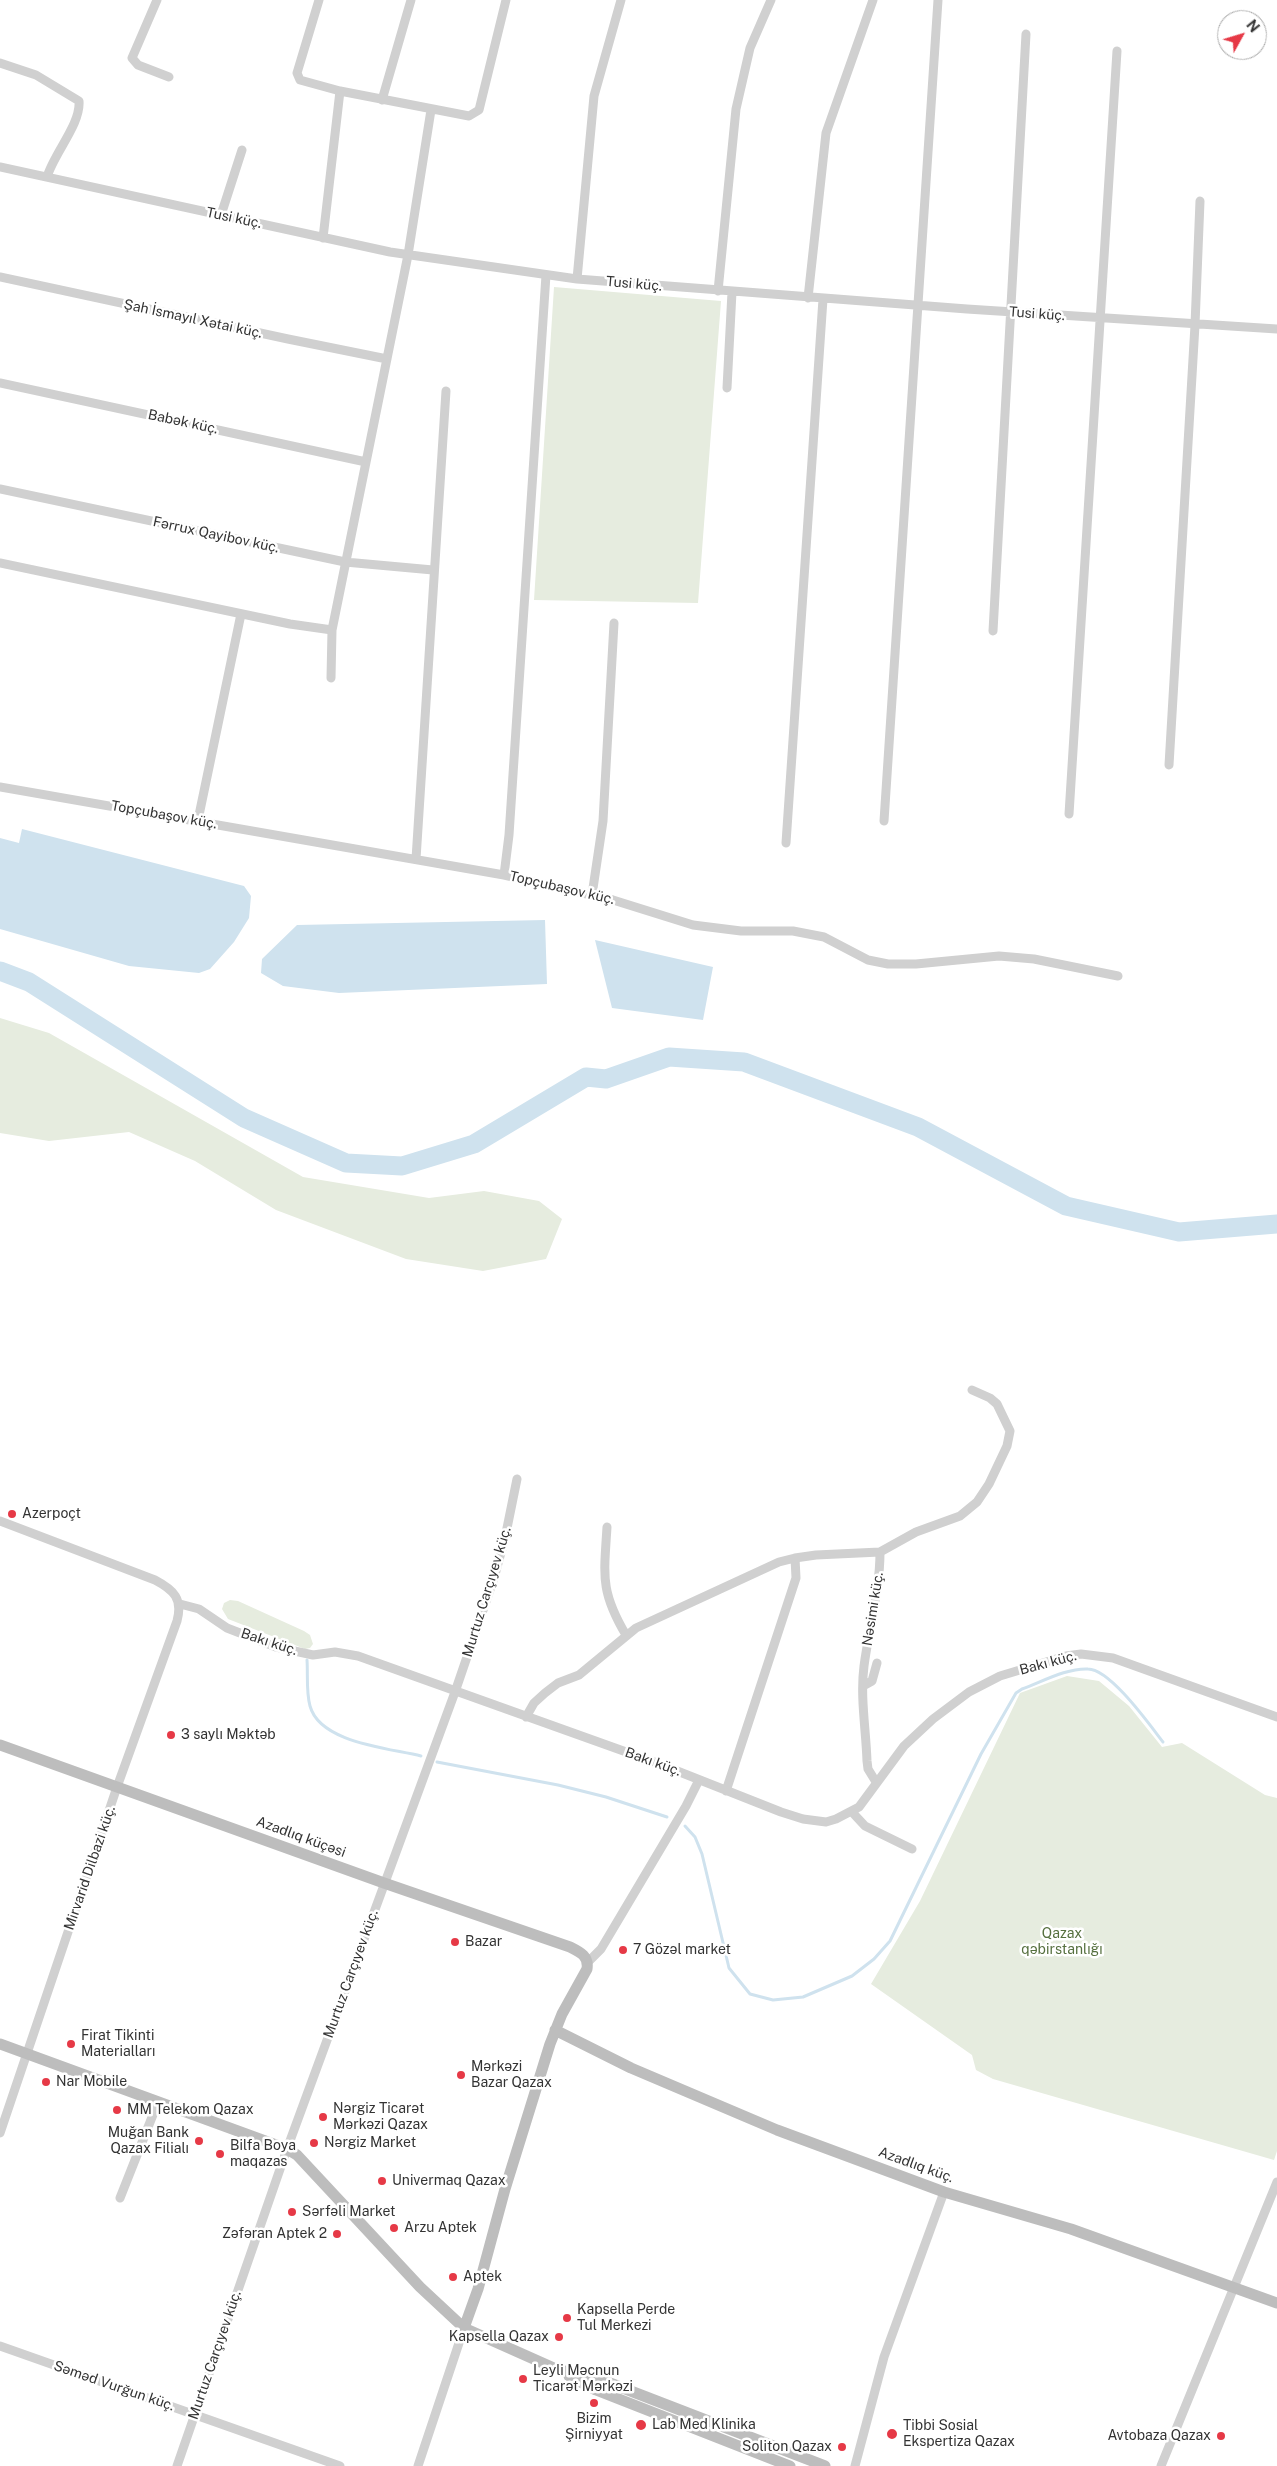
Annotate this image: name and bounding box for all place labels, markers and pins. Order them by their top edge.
place label: Azerpoçt [22,1506,81,1522]
marker: Azerpoçt [6,1508,18,1520]
place label: 3 saylı Məktəb [181,1727,276,1743]
marker: 3 saylı Məktəb [165,1729,177,1741]
place label: Bazar [465,1934,502,1950]
marker: Bazar [449,1936,461,1948]
place label: 7 Gözəl market [633,1942,731,1958]
marker: 7 Gözəl market [617,1944,629,1956]
place label: Firat Tikinti Materialları [81,2028,155,2060]
marker: Firat Tikinti Materialları [65,2038,77,2050]
place label: Mərkəzi Bazar Qazax [471,2059,552,2092]
marker: Mərkəzi Bazar Qazax [455,2069,467,2081]
place label: Nar Mobile [56,2074,127,2090]
marker: Nar Mobile [40,2076,52,2088]
place label: Nərgiz Ticarət Mərkəzi Qazax [333,2101,428,2134]
place label: MM Telekom Qazax [127,2102,254,2118]
marker: MM Telekom Qazax [111,2104,123,2116]
marker: Nərgiz Ticarət Mərkəzi Qazax [317,2111,329,2123]
place label: Muğan Bank Qazax Filialı [108,2125,189,2158]
marker: Muğan Bank Qazax Filialı [193,2135,205,2147]
place label: Nərgiz Market [324,2135,416,2151]
marker: Nərgiz Market [308,2137,320,2149]
place label: Bilfa Boya maqazas [230,2138,296,2170]
marker: Bilfa Boya maqazas [214,2148,226,2160]
place label: Univermaq Qazax [392,2173,506,2189]
marker: Univermaq Qazax [376,2175,388,2187]
place label: Sərfəli Market [302,2204,395,2220]
marker: Sərfəli Market [286,2206,298,2218]
place label: Arzu Aptek [404,2220,477,2236]
marker: Arzu Aptek [388,2222,400,2234]
place label: Zəfəran Aptek 2 [222,2226,327,2242]
marker: Zəfəran Aptek 2 [331,2228,343,2240]
place label: Aptek [463,2269,502,2285]
marker: Aptek [447,2271,459,2283]
place label: Kapsella Perde Tul Merkezi [577,2302,675,2334]
marker: Kapsella Perde Tul Merkezi [561,2312,573,2324]
place label: Kapsella Qazax [449,2329,549,2345]
marker: Kapsella Qazax [553,2331,565,2343]
place label: Leyli Məcnun Ticarət Mərkəzi [533,2363,633,2396]
marker: Leyli Məcnun Ticarət Mərkəzi [517,2373,529,2385]
marker: Bizim Şirniyyat [588,2397,600,2409]
place label: Bizim Şirniyyat [565,2411,623,2444]
place label: Lab Med Klinika [652,2417,756,2433]
marker: Lab Med Klinika [634,2418,648,2432]
place label: Tibbi Sosial Ekspertiza Qazax [903,2418,1015,2450]
marker: Tibbi Sosial Ekspertiza Qazax [885,2427,899,2441]
place label: Avtobaza Qazax [1107,2428,1211,2444]
marker: Avtobaza Qazax [1215,2430,1227,2442]
place label: Soliton Qazax [742,2439,832,2455]
marker: Soliton Qazax [836,2441,848,2453]

